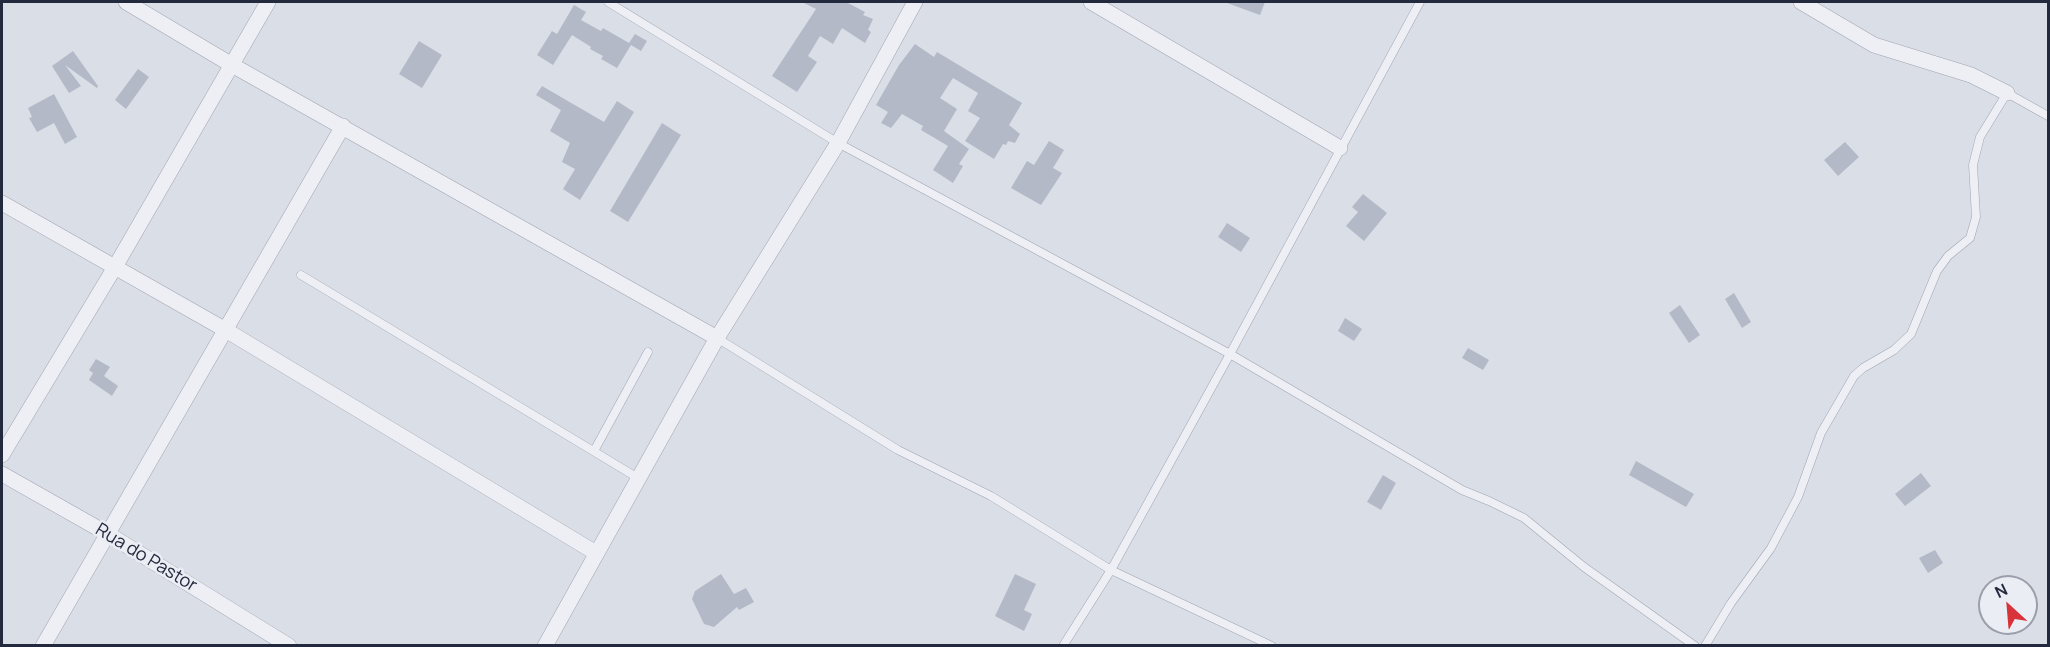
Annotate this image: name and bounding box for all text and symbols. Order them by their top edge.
street label: Rua do Pastor [91,519,201,597]
north arrow [1978,575,2038,635]
text: N [1991,578,2011,603]

